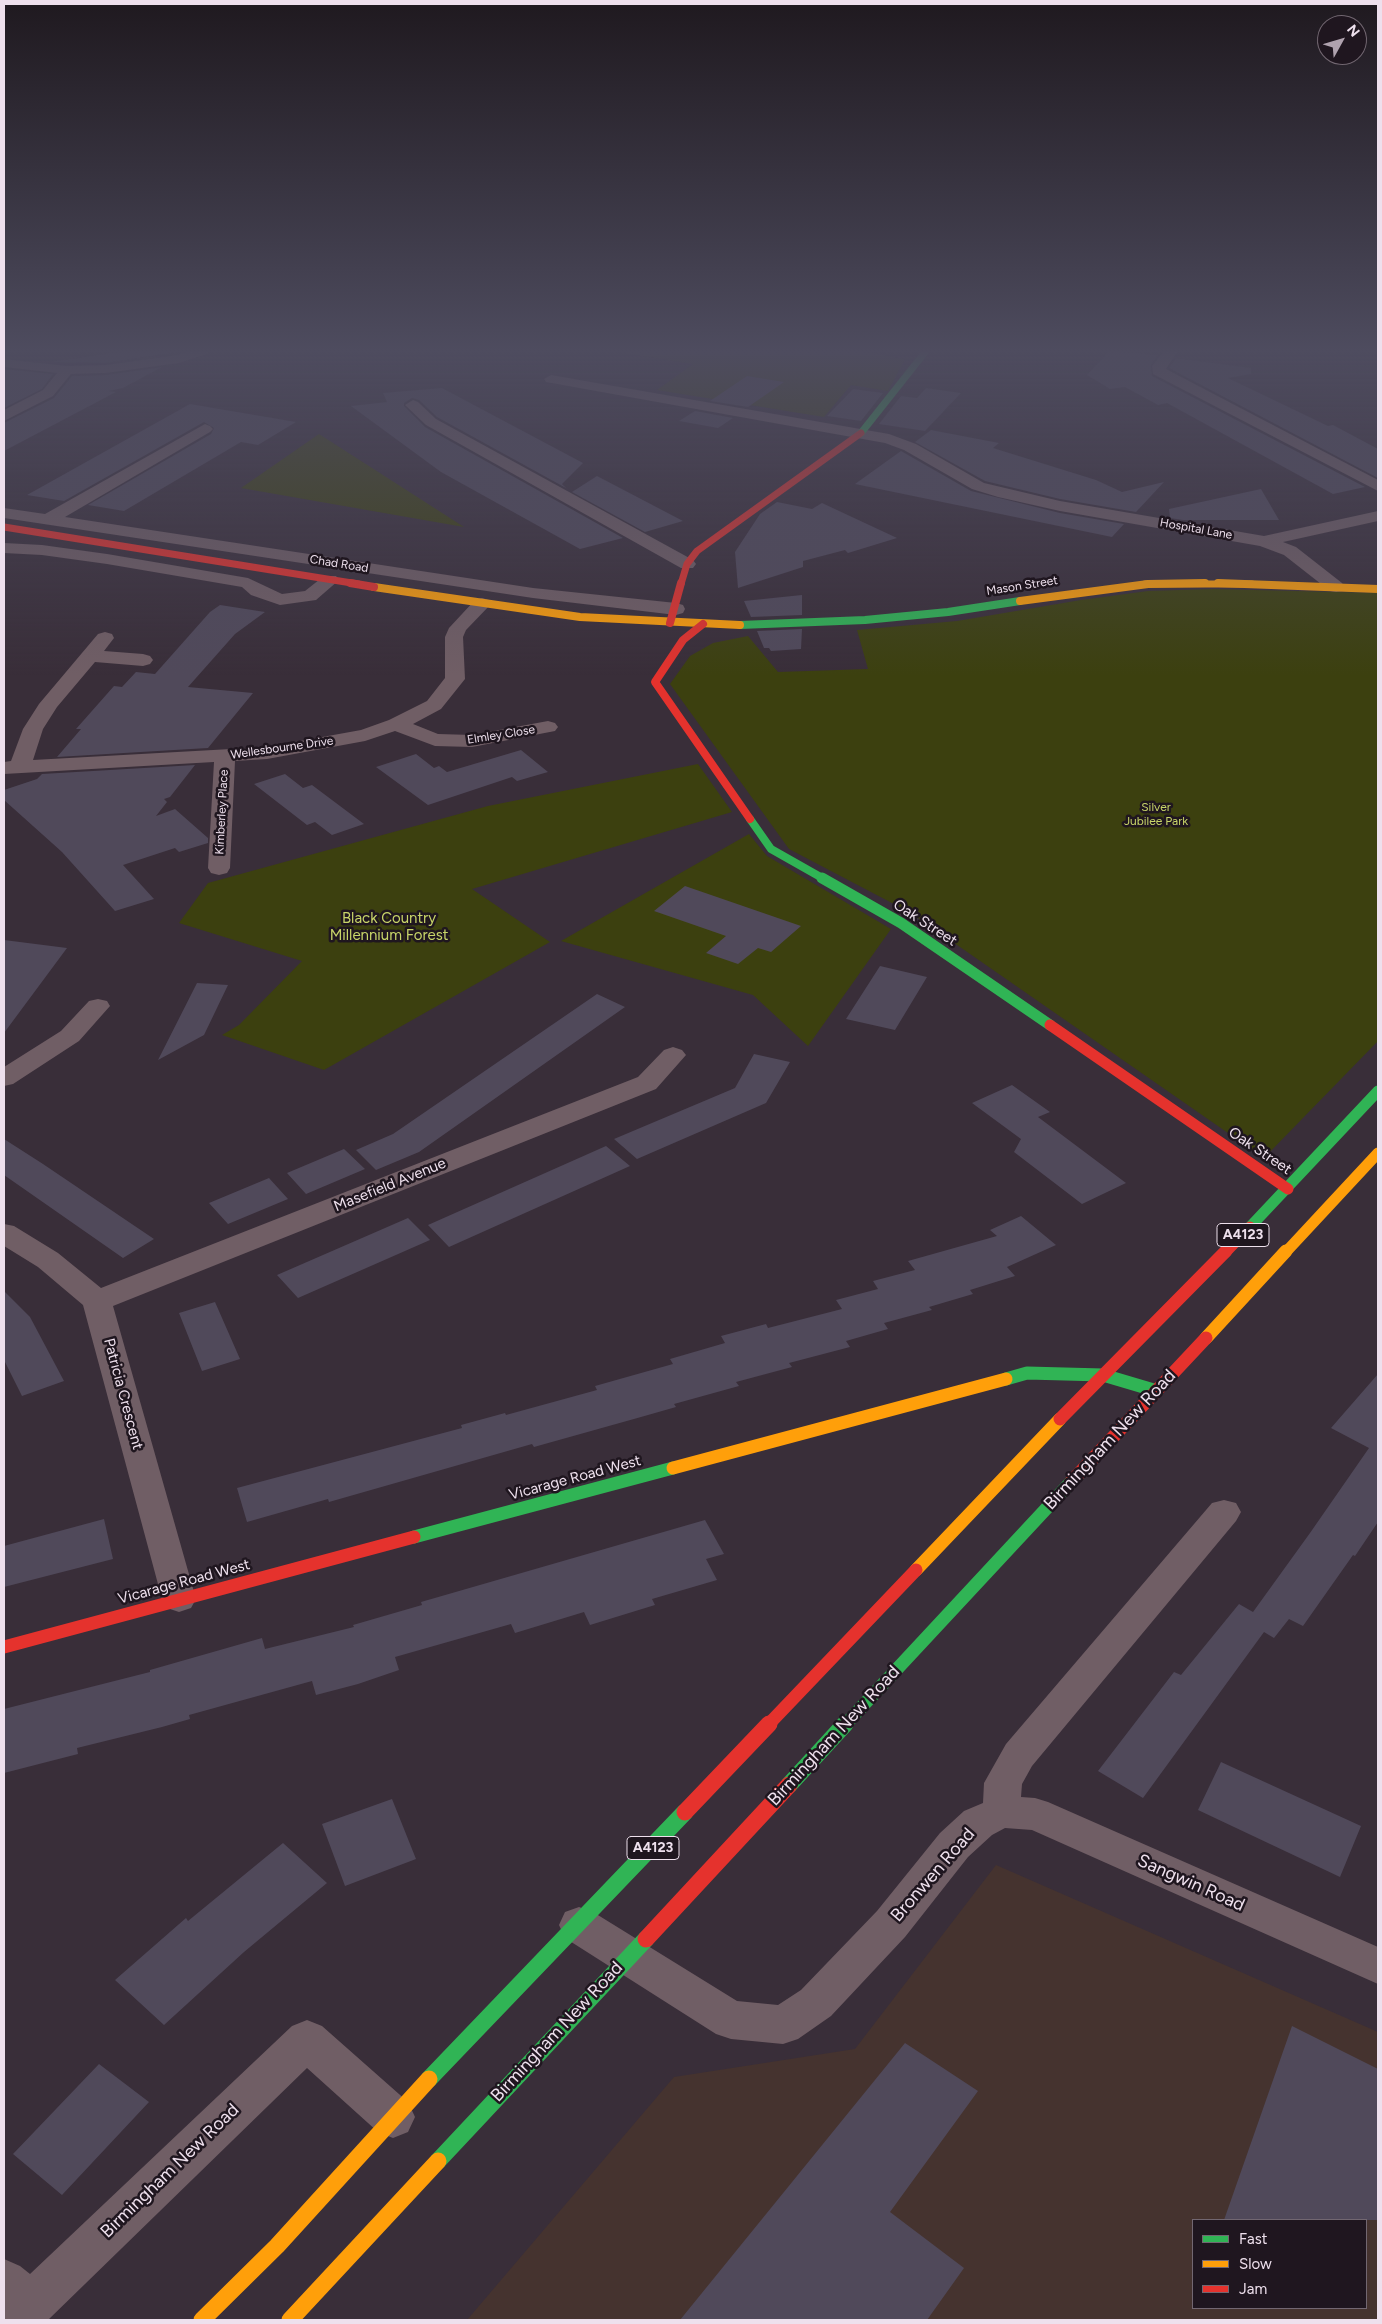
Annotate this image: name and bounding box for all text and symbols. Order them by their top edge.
north arrow [1317,15,1367,65]
text: N [1343,21,1363,40]
street label: Hospital Lane [1159,516,1233,542]
street label: Chad Road [309,552,369,576]
street label: Mason Street [985,573,1059,599]
street label: Elmley Close [466,723,536,747]
street label: Wellesbourne Drive [230,734,334,762]
street label: Kimberley Place [213,769,231,855]
park label: Silver Jubilee Park [1124,800,1188,828]
street label: Oak Street [890,896,960,950]
park label: Black Country Millennium Forest [330,910,448,945]
street label: Oak Street [1225,1123,1295,1179]
street label: Masefield Avenue [331,1154,449,1216]
road number: A4123 [1217,1224,1269,1246]
street label: Patricia Crescent [99,1336,147,1452]
street label: Birmingham New Road [1039,1365,1181,1515]
street label: Vicarage Road West [507,1452,643,1504]
street label: Vicarage Road West [116,1556,252,1608]
street label: Birmingham New Road [763,1661,905,1811]
street label: Bronwen Road [886,1824,980,1926]
road number: A4123 [627,1836,679,1860]
street label: Sangwin Road [1134,1850,1248,1916]
street label: Birmingham New Road [486,1957,628,2107]
street label: Birmingham New Road [96,2099,244,2243]
legend [1192,2219,1367,2309]
text: Fast [1239,2230,1267,2248]
text: Slow [1239,2255,1272,2273]
text: Jam [1239,2280,1267,2298]

